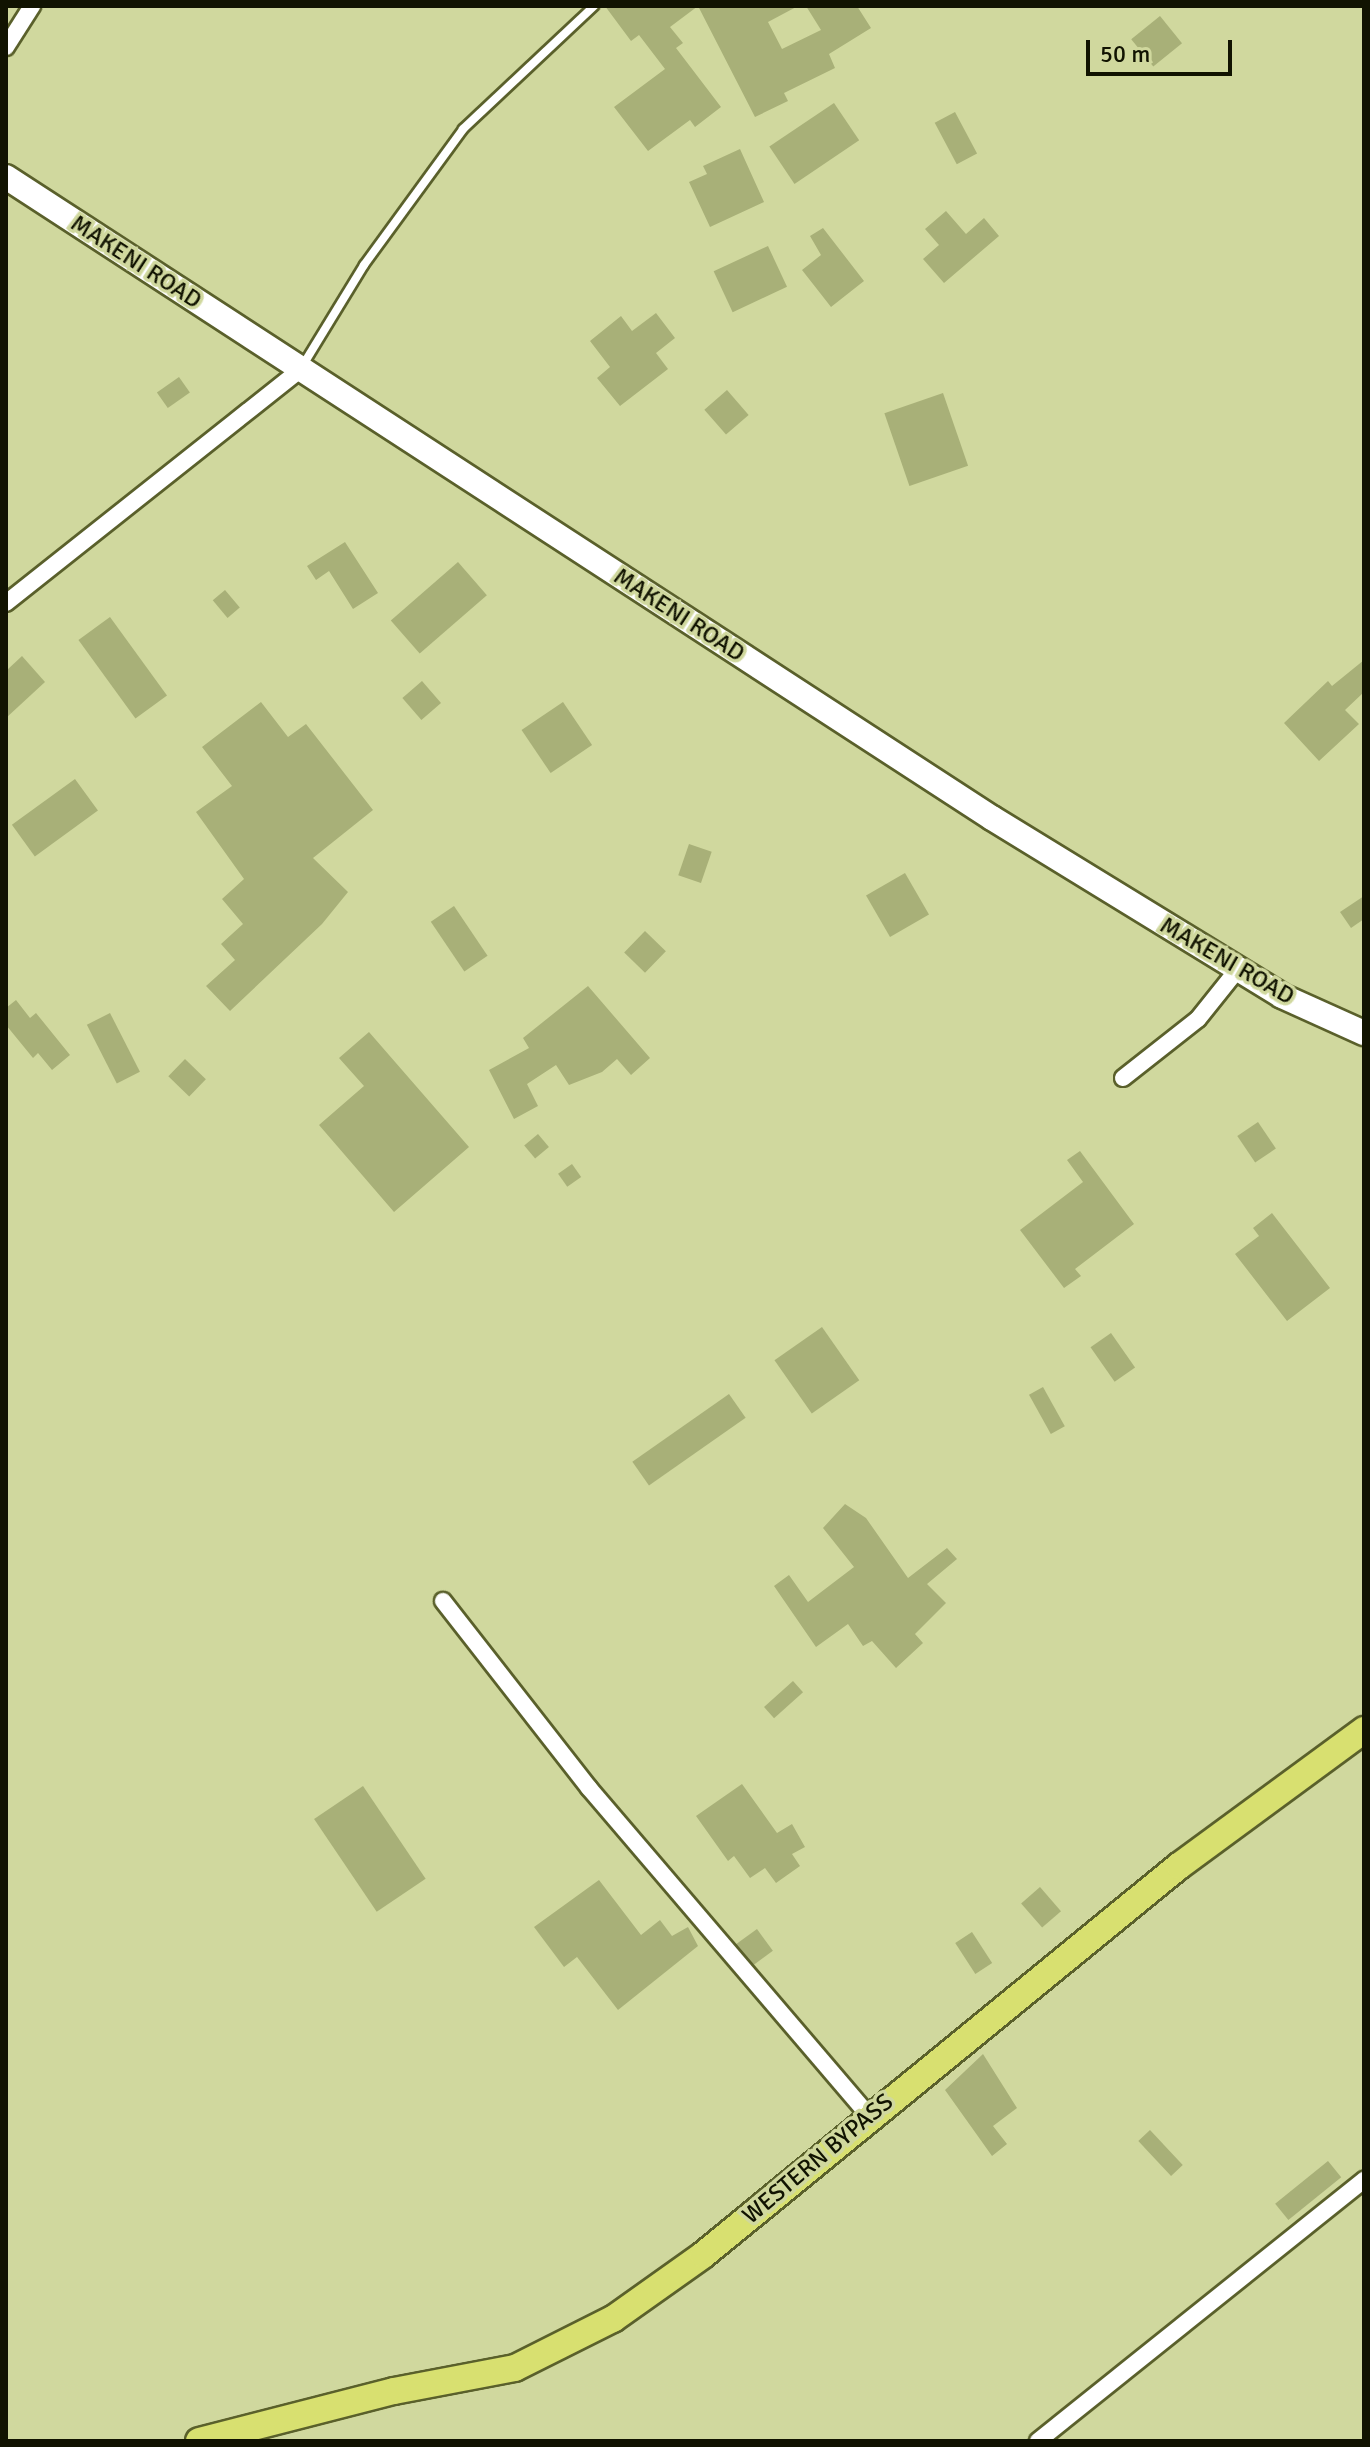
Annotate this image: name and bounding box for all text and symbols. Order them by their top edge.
scale bar [1090,24,1236,74]
text: 50 m [1100,39,1150,69]
street label: MAKENI ROAD [65,209,207,315]
street label: MAKENI ROAD [608,562,750,668]
street label: MAKENI ROAD [1155,911,1299,1011]
street label: WESTERN BYPASS [737,2088,899,2230]

